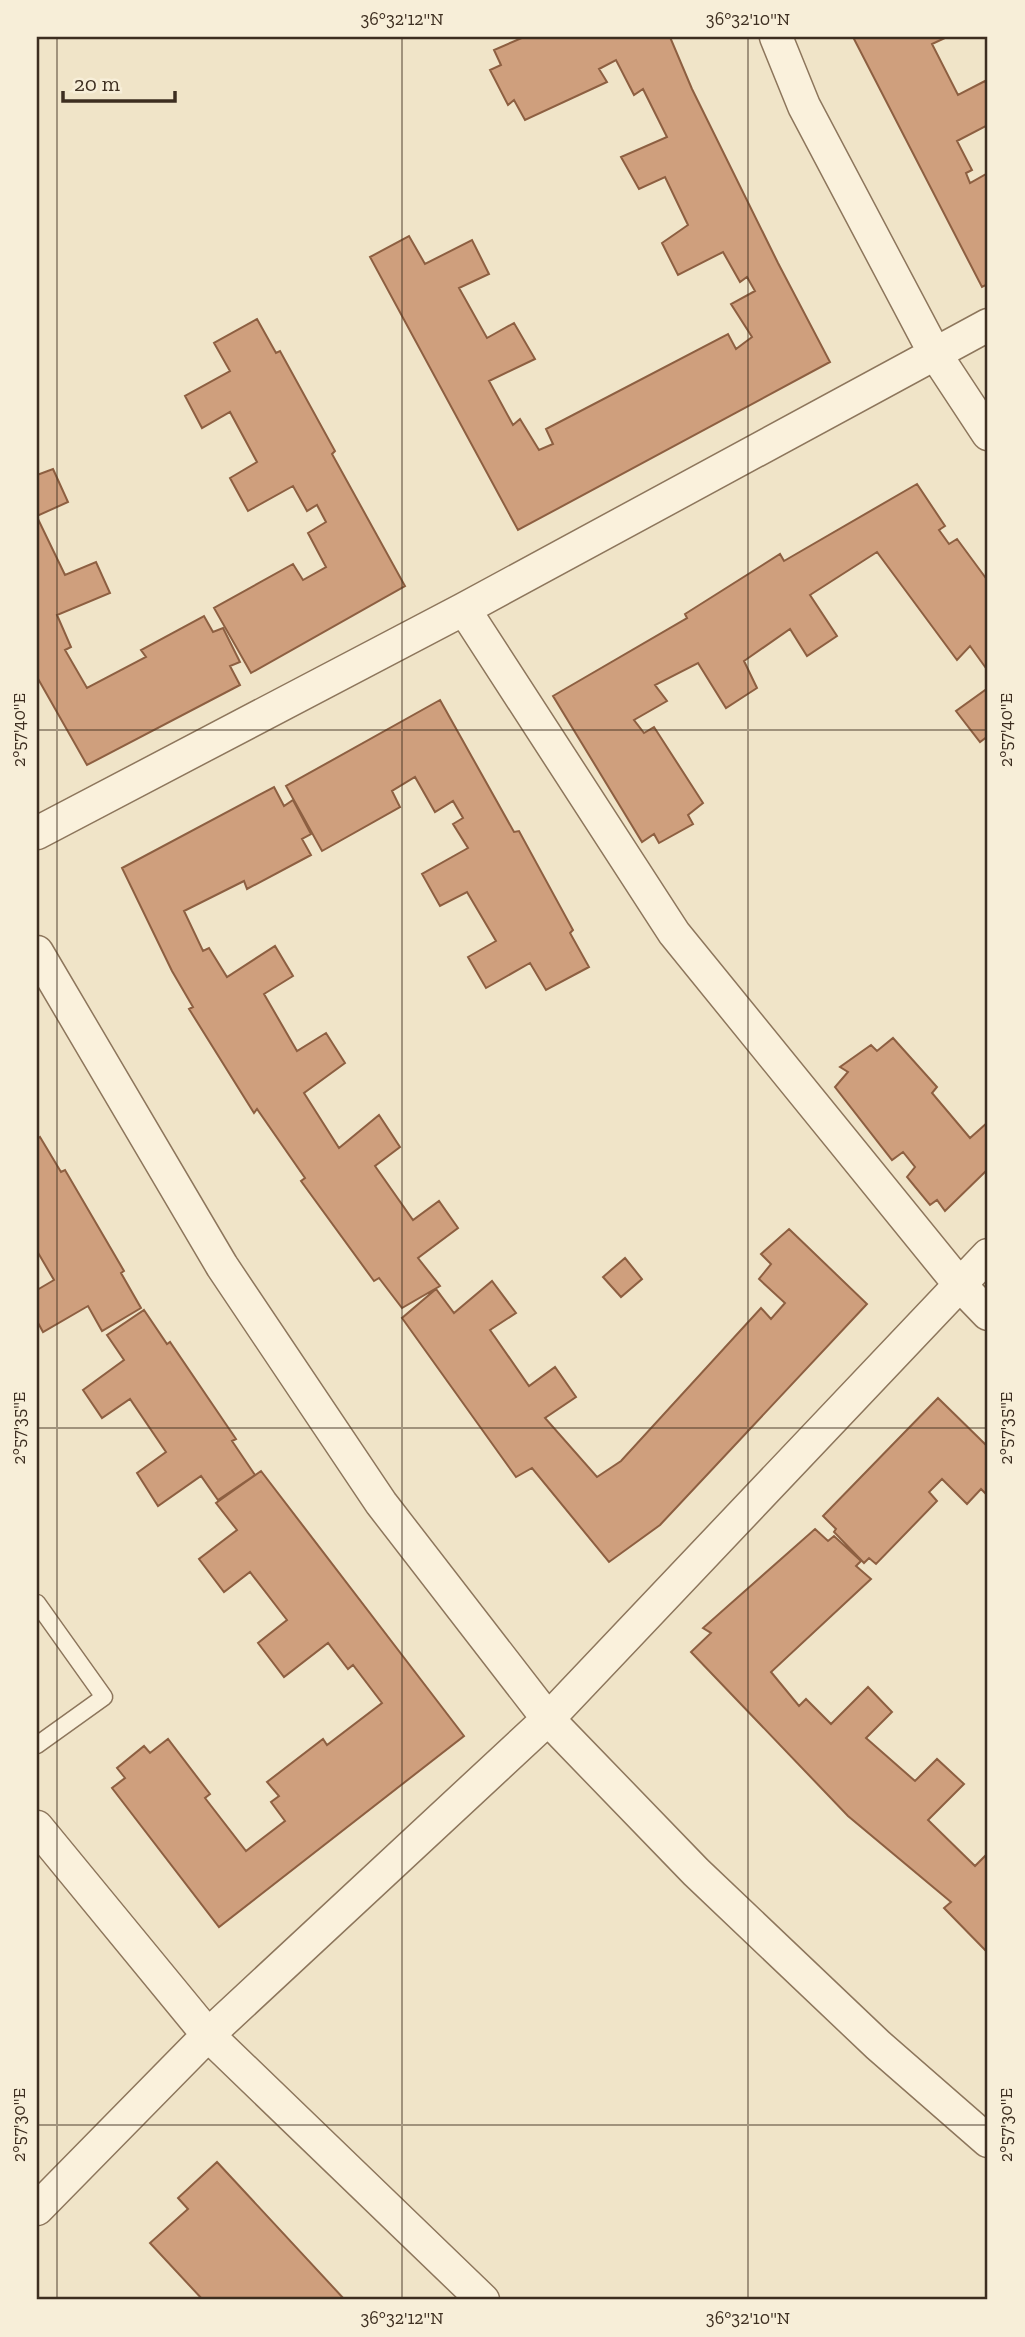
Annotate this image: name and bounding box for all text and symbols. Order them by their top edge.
text: 36°32'12"N [360,8,444,30]
text: 36°32'10"N [706,8,790,30]
scale bar [63,60,175,104]
text: 20 m [74,71,120,96]
text: 2°57'40"E [8,693,30,767]
text: 2°57'40"E [995,693,1017,767]
text: 2°57'35"E [8,1392,30,1464]
text: 2°57'35"E [995,1392,1017,1464]
text: 2°57'30"E [8,2088,30,2162]
text: 2°57'30"E [995,2088,1017,2162]
text: 36°32'12"N [360,2307,444,2329]
text: 36°32'10"N [706,2307,790,2329]

